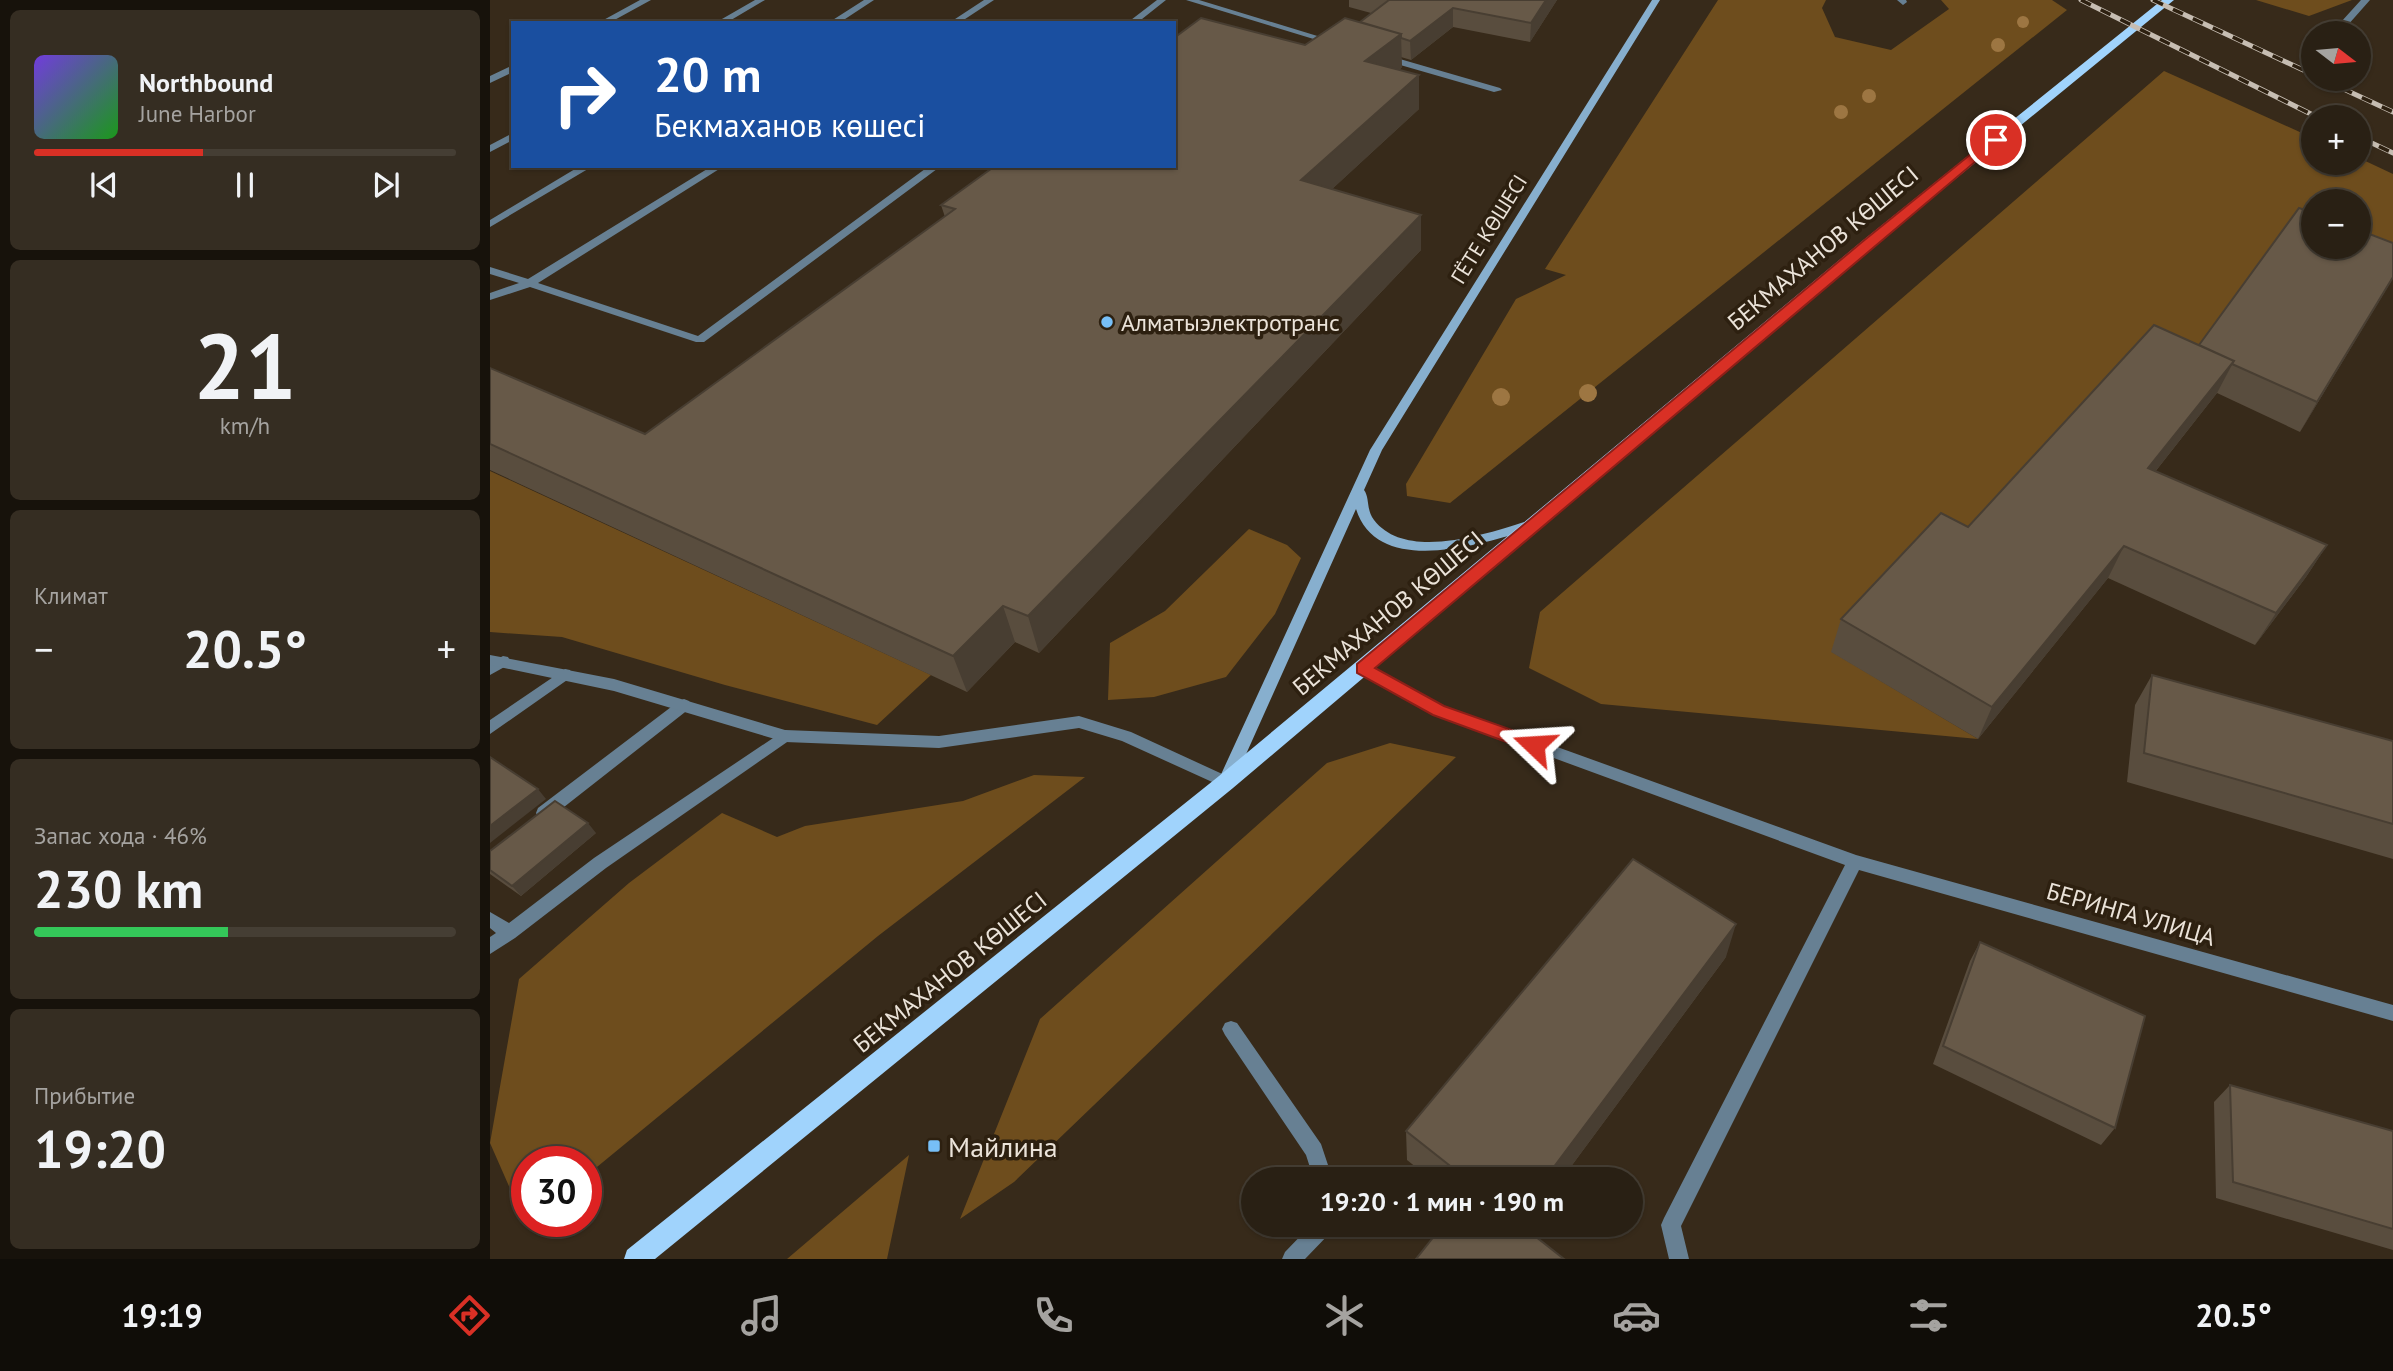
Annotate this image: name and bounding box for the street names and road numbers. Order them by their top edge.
street label: БЕКМАХАНОВ КӨШЕСІ [1721,159,1925,337]
street label: ГЁТЕ КӨШЕСІ [1445,169,1533,289]
street label: БЕКМАХАНОВ КӨШЕСІ [1286,524,1490,702]
street label: БЕРИНГА УЛИЦА [2043,875,2219,953]
street label: БЕКМАХАНОВ КӨШЕСІ [847,884,1053,1060]

